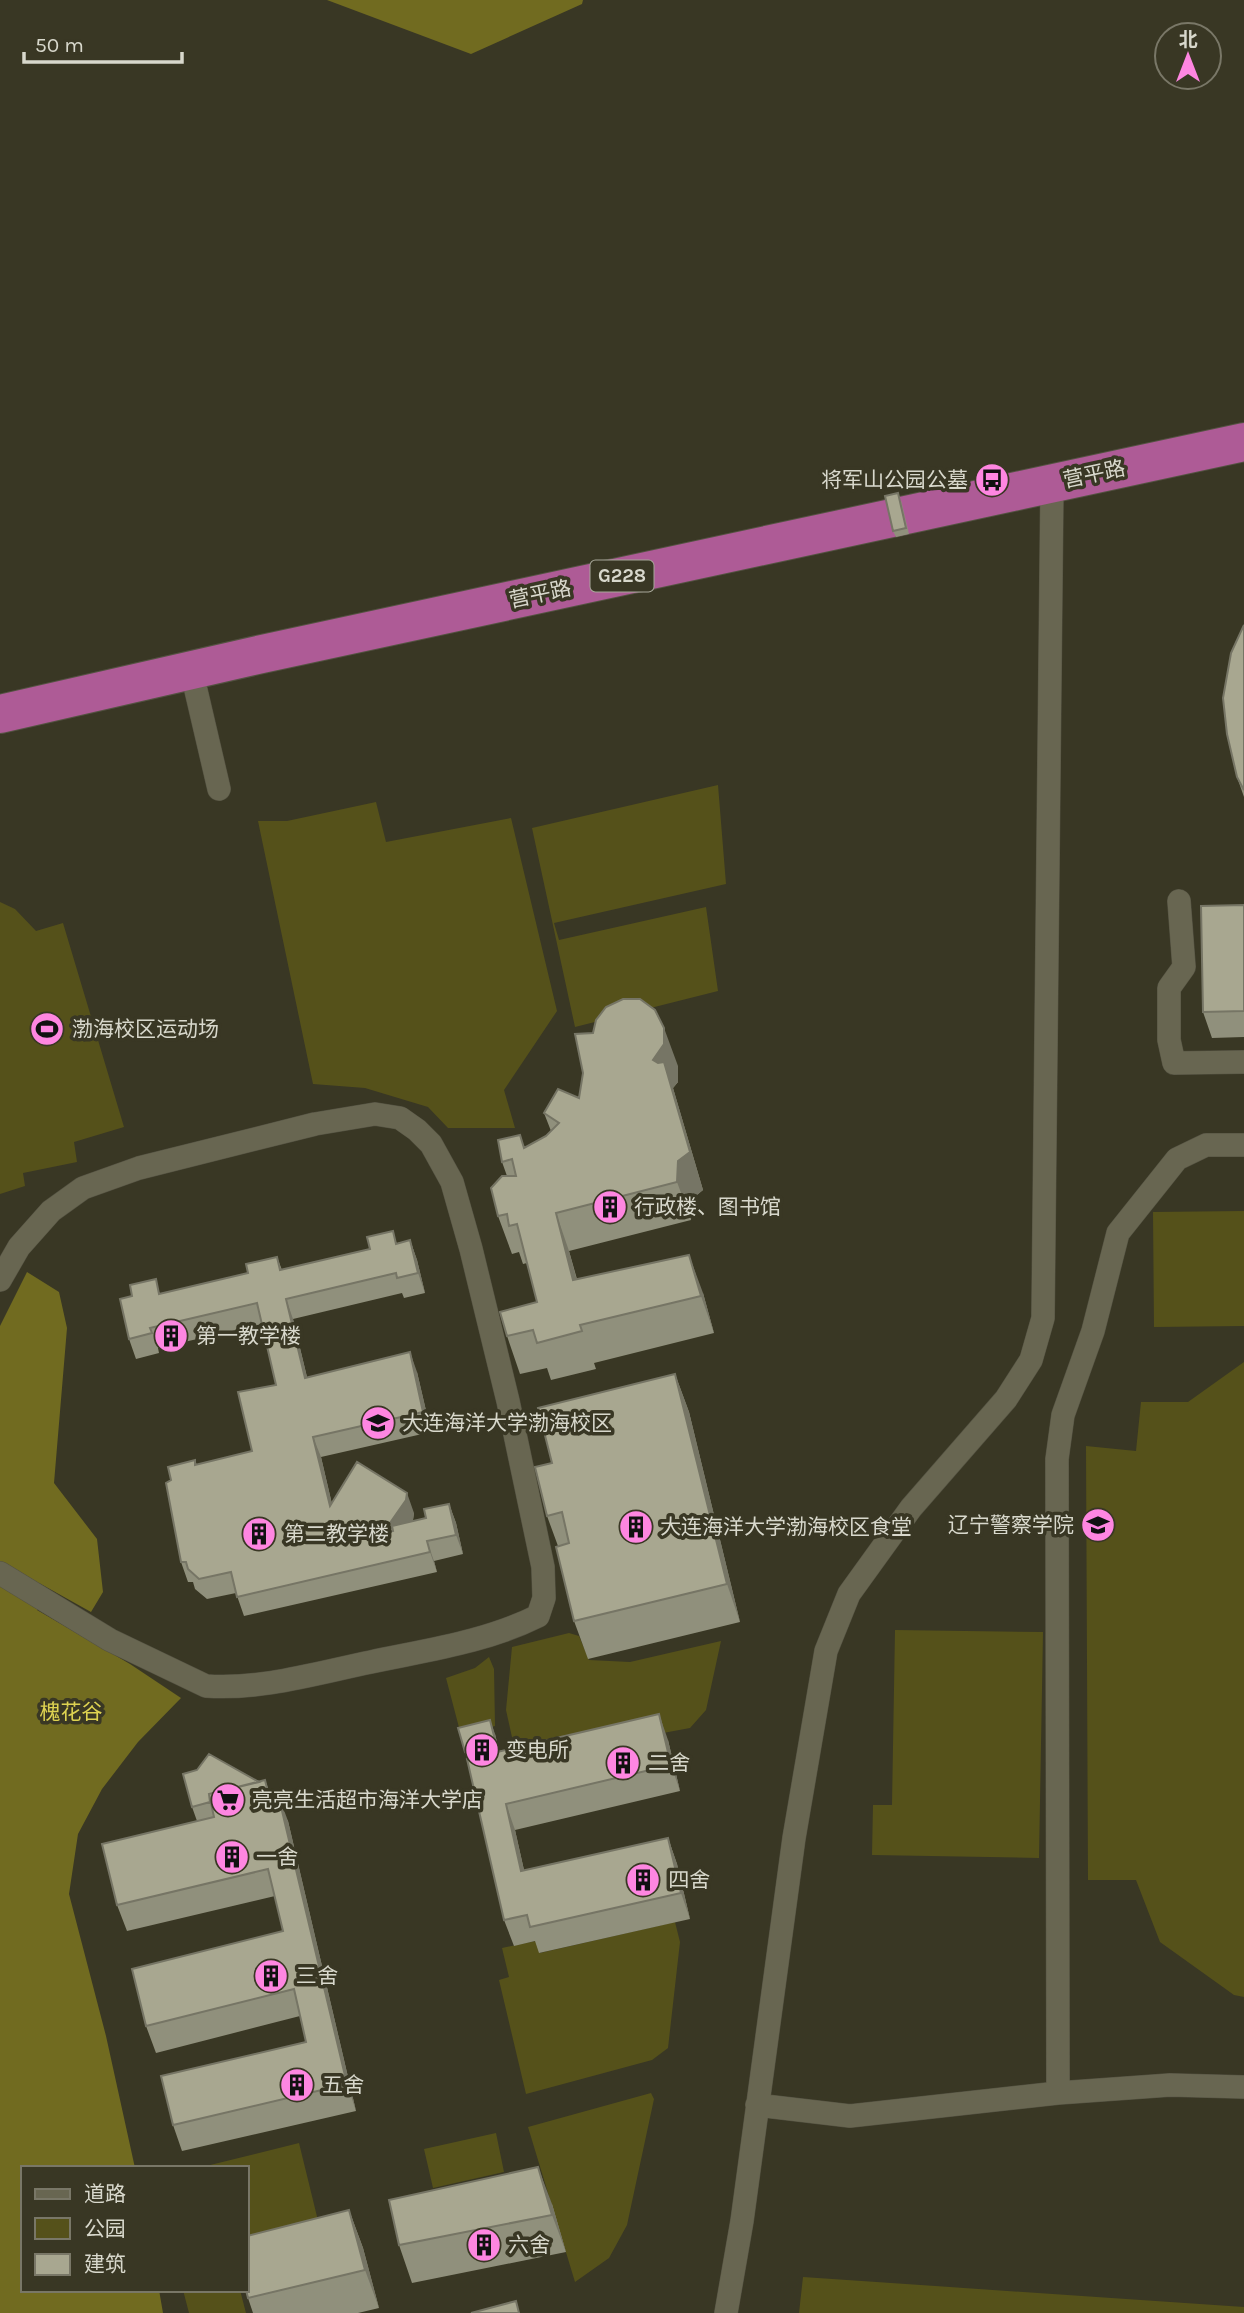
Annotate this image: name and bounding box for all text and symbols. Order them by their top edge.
scale bar [24,21,182,65]
north arrow [1153,21,1223,91]
text: 北 [1178,29,1198,51]
text: 50 m [35,33,84,57]
street label: 营平路 [1061,456,1127,492]
bus stop icon: 将军山公园公墓 [973,461,1011,499]
place label: 将军山公园公墓 [821,468,968,492]
road number: G228 [590,561,654,592]
street label: 营平路 [507,576,573,612]
sports icon: 渤海校区运动场 [28,1010,66,1048]
place label: 渤海校区运动场 [72,1017,219,1041]
building icon: 行政楼、图书馆 [591,1188,629,1226]
place label: 行政楼、图书馆 [634,1195,781,1219]
building icon: 第一教学楼 [152,1317,190,1355]
place label: 第一教学楼 [196,1324,301,1348]
school or university icon: 大连海洋大学渤海校区 [359,1404,397,1442]
place label: 大连海洋大学渤海校区 [402,1411,612,1435]
school or university icon: 辽宁警察学院 [1079,1506,1117,1544]
building icon: 大连海洋大学渤海校区食堂 [617,1508,655,1546]
place label: 辽宁警察学院 [948,1513,1074,1537]
building icon: 第二教学楼 [240,1515,278,1553]
place label: 大连海洋大学渤海校区食堂 [660,1515,912,1539]
place label: 第二教学楼 [284,1522,389,1546]
park label: 槐花谷 [40,1700,103,1724]
building icon: 变电所 [463,1731,501,1769]
place label: 变电所 [506,1738,569,1762]
building icon: 二舍 [604,1744,642,1782]
place label: 二舍 [648,1751,690,1775]
supermarket icon: 亮亮生活超市海洋大学店 [209,1781,247,1819]
place label: 亮亮生活超市海洋大学店 [252,1788,483,1812]
building icon: 一舍 [213,1838,251,1876]
place label: 一舍 [256,1845,298,1869]
building icon: 四舍 [624,1861,662,1899]
place label: 四舍 [668,1868,710,1892]
building icon: 三舍 [252,1957,290,1995]
place label: 三舍 [296,1964,338,1988]
building icon: 五舍 [278,2066,316,2104]
place label: 五舍 [322,2073,364,2097]
legend [21,2166,248,2292]
text: 道路 [84,2182,126,2206]
text: 公园 [84,2217,126,2241]
building icon: 六舍 [465,2226,503,2264]
place label: 六舍 [508,2233,550,2257]
text: 建筑 [84,2252,126,2276]

